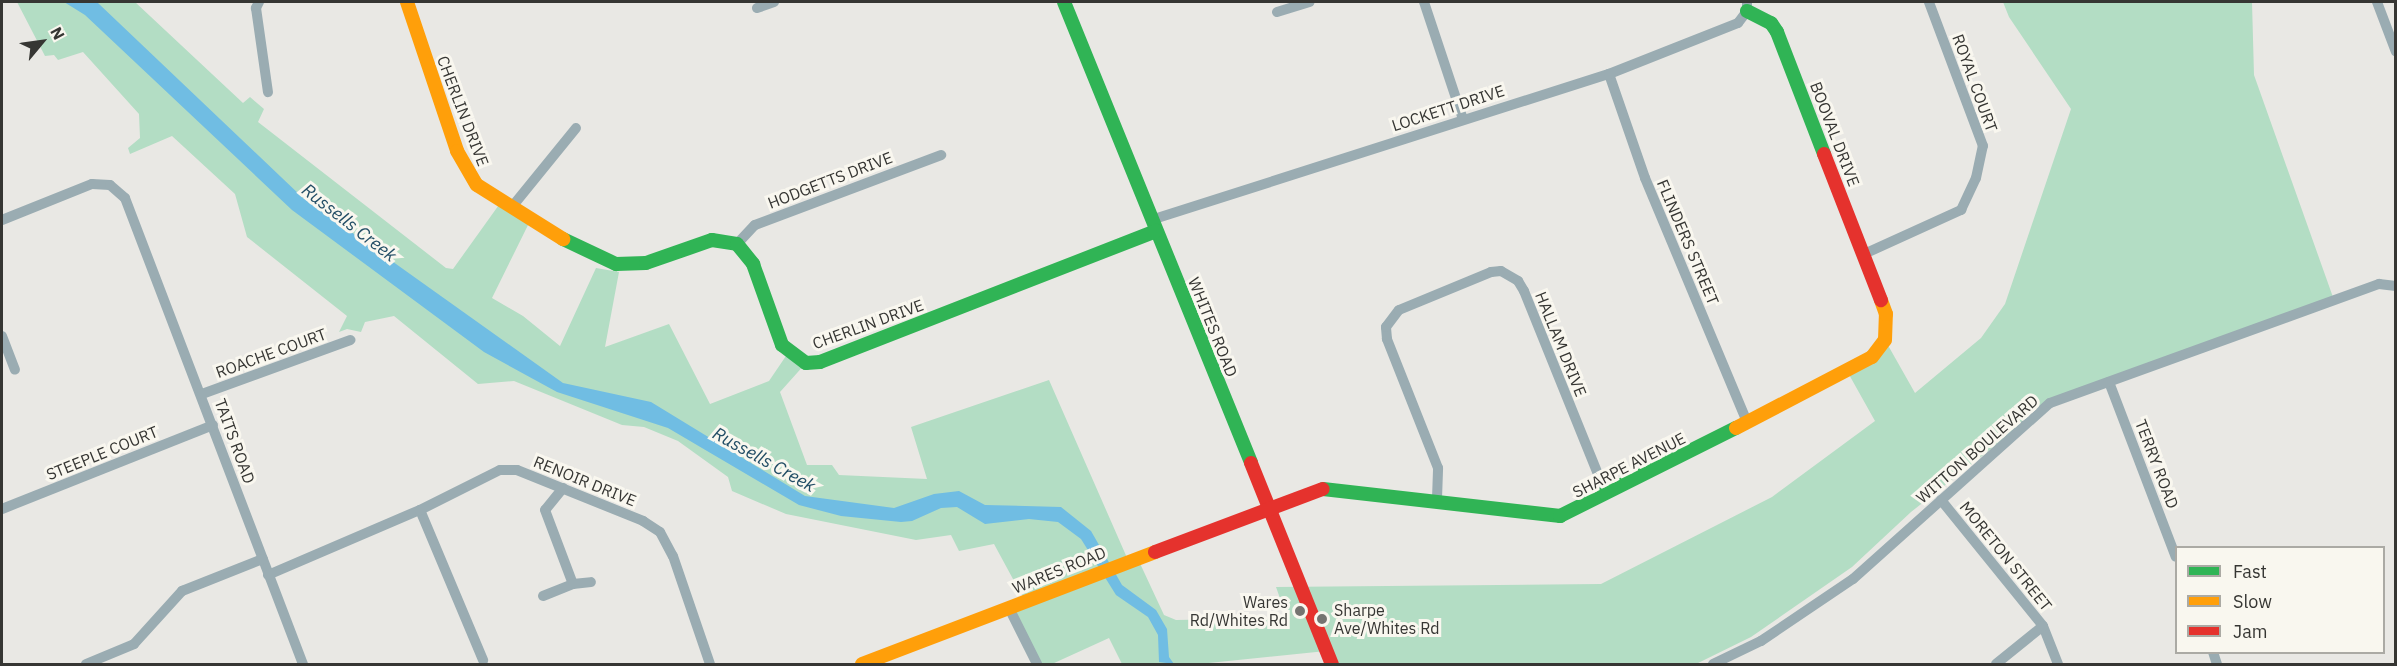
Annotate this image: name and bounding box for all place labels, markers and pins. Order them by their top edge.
place label: Wares Rd/Whites Rd [1190,592,1288,630]
place label: Sharpe Ave/Whites Rd [1334,600,1439,638]
marker: Wares Rd/Whites Rd [1293,604,1307,618]
marker: Sharpe Ave/Whites Rd [1315,612,1329,626]

